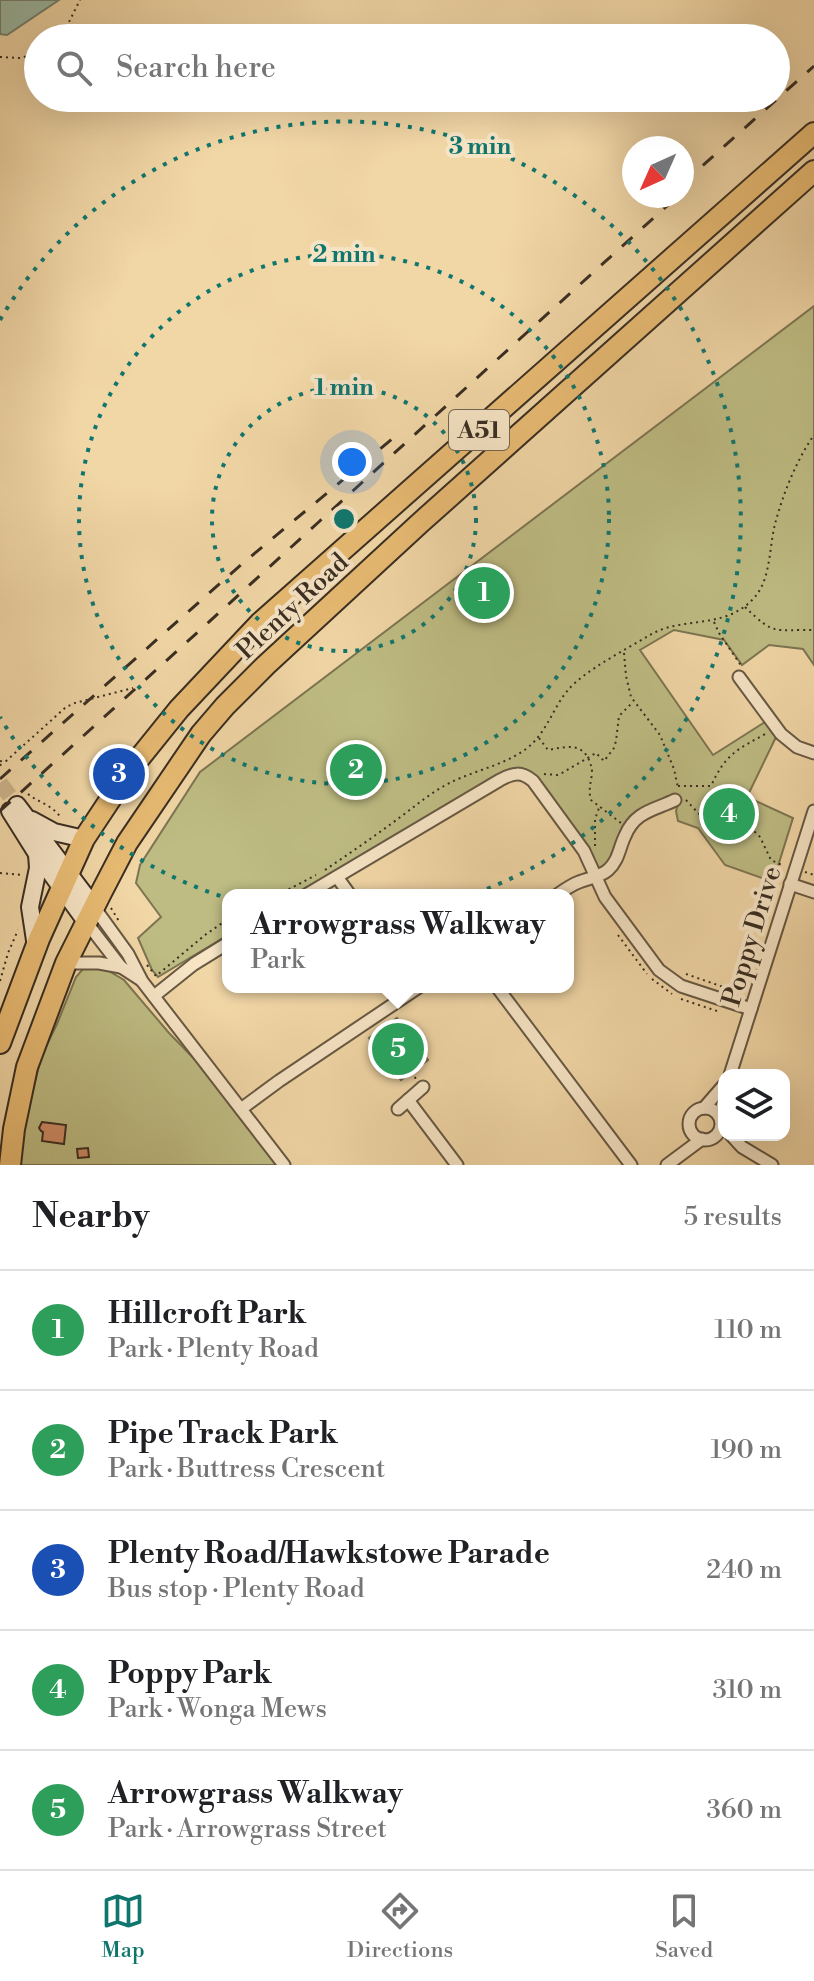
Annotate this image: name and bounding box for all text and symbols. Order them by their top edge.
search box [24,24,790,112]
icon: search [52,46,96,90]
text: Search here [116,49,276,87]
text: 3 min [449,132,512,162]
north arrow [622,136,694,208]
text: 2 min [312,240,376,270]
text: 1 min [314,373,374,403]
road number: A51 [449,410,509,450]
your location [332,442,372,482]
centre of rings [330,505,358,533]
street label: Plenty Road [230,547,356,667]
pin: 1 [458,563,510,623]
pin: 2 [330,740,382,800]
pin: 3 [93,744,145,804]
pin: 4 [703,784,755,844]
street label: Poppy Drive [716,863,788,1010]
popup [222,889,574,993]
text: Arrowgrass Walkway [251,906,545,944]
text: Park [251,944,305,976]
pin: 5 [372,1019,424,1079]
map controls [718,1069,790,1141]
button: layers [718,1069,790,1141]
text: Nearby [32,1196,150,1238]
text: 5 results [684,1201,782,1233]
text: Hillcroft Park [108,1295,306,1333]
text: 1 [52,1314,64,1346]
text: 110 m [714,1314,782,1346]
text: Park · Plenty Road [108,1333,319,1365]
text: Pipe Track Park [108,1415,338,1453]
text: 2 [50,1434,66,1466]
text: 190 m [711,1434,782,1466]
text: Park · Buttress Crescent [108,1453,385,1485]
text: Plenty Road/Hawkstowe Parade [108,1535,550,1573]
text: 3 [50,1554,66,1586]
text: 240 m [706,1554,782,1586]
text: Bus stop · Plenty Road [108,1573,365,1605]
text: Poppy Park [108,1655,271,1693]
text: 4 [49,1674,67,1706]
text: 310 m [713,1674,782,1706]
text: Park · Wonga Mews [108,1693,327,1725]
text: Arrowgrass Walkway [108,1775,403,1813]
text: 5 [50,1794,66,1826]
text: 360 m [707,1794,782,1826]
text: Park · Arrowgrass Street [108,1813,387,1845]
tab: Map [101,1889,145,1964]
tab: Directions [347,1889,453,1964]
tab: Saved [655,1889,713,1964]

